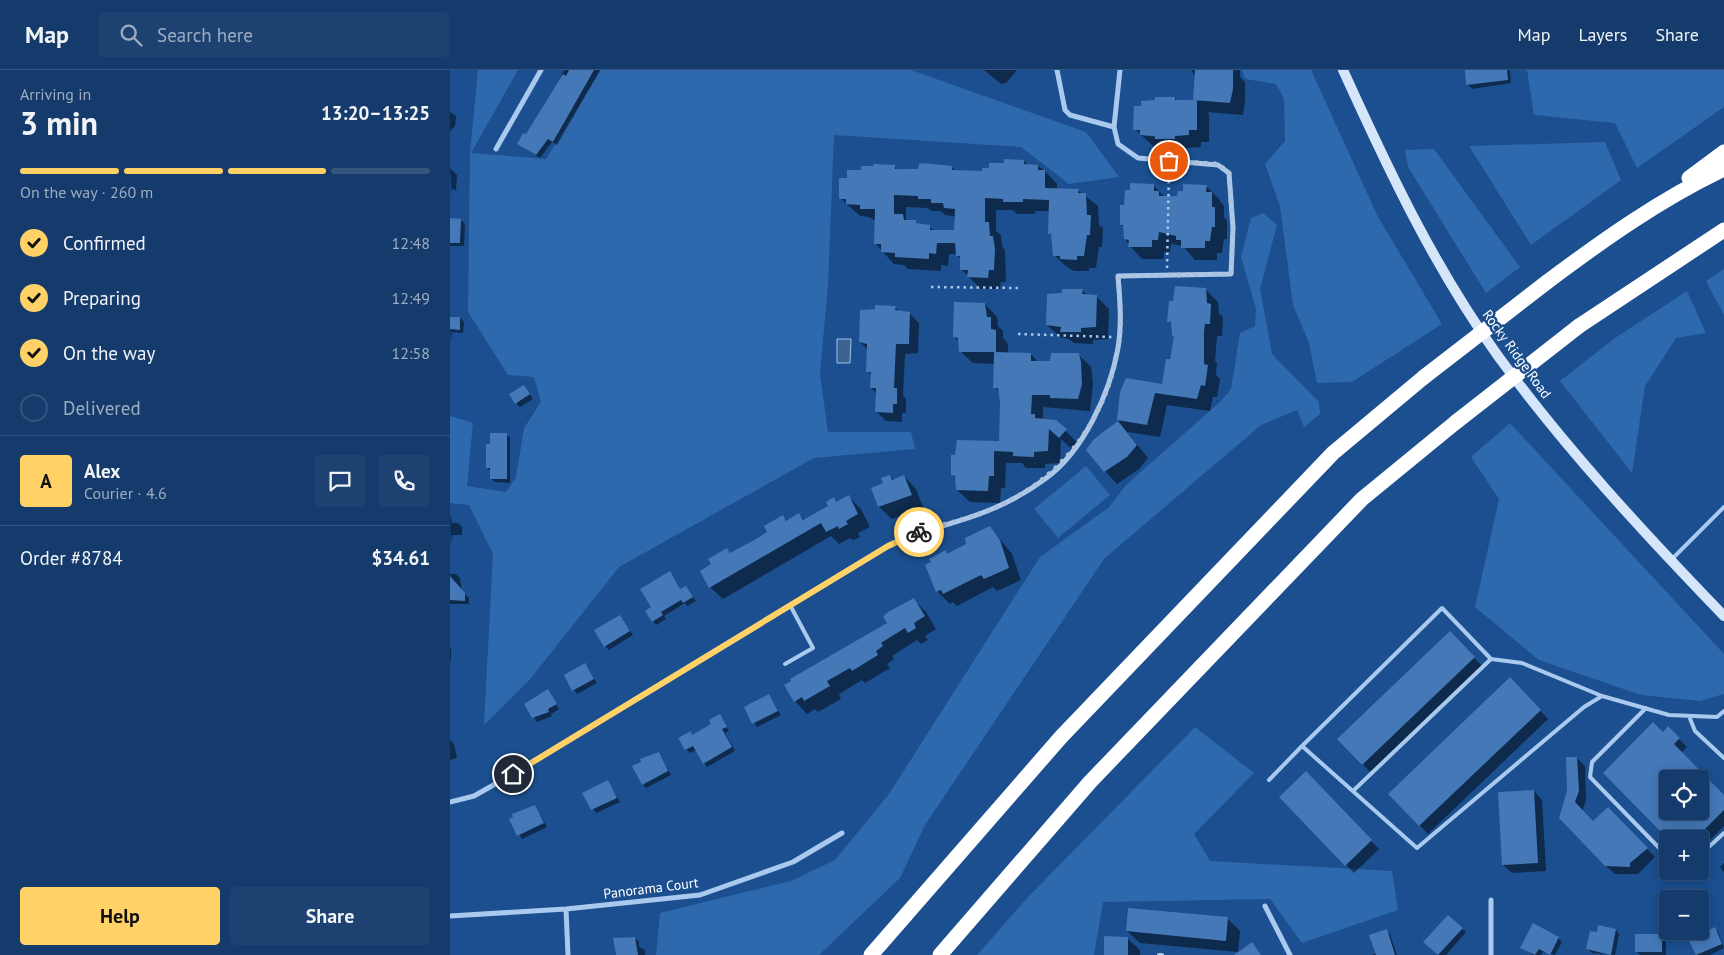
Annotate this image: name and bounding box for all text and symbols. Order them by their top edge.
search box [99,12,449,57]
text: Map [25,19,69,50]
icon: search [117,21,145,49]
text: Search here [157,23,253,47]
text: Map [1518,23,1550,46]
text: Layers [1578,23,1627,46]
text: Share [1655,23,1699,46]
text: Arriving in [20,84,91,104]
text: 13:20–13:25 [321,101,430,125]
text: 3 min [20,102,98,144]
pin [1148,140,1190,182]
icon: bag [1155,147,1183,175]
text: On the way · 260 m [20,182,153,202]
icon: check [20,229,48,257]
text: Confirmed [63,231,146,255]
text: 12:48 [392,233,430,253]
icon: check [20,284,48,312]
text: Preparing [63,286,141,310]
text: 12:49 [392,288,430,308]
street label: Rocky Ridge Road [1479,306,1555,402]
icon: check [20,339,48,367]
text: On the way [63,341,155,365]
text: 12:58 [392,343,430,363]
text: Delivered [63,396,141,420]
button: chat [314,455,366,507]
button: phone [378,455,430,507]
text: Alex [84,459,120,483]
text: A [40,469,52,493]
text: Courier · 4.6 [84,483,167,503]
courier [894,507,944,557]
icon: bike [905,518,933,546]
text: Order #8784 [20,546,123,570]
text: $34.61 [371,546,430,570]
pin [492,753,534,795]
icon: home [499,760,527,788]
map controls [1659,770,1709,940]
button: locate [1659,770,1709,820]
button: + [1659,830,1709,880]
street label: Panorama Court [602,873,700,903]
button: Help [20,887,220,945]
button: Share [230,887,430,945]
button: − [1659,890,1709,940]

